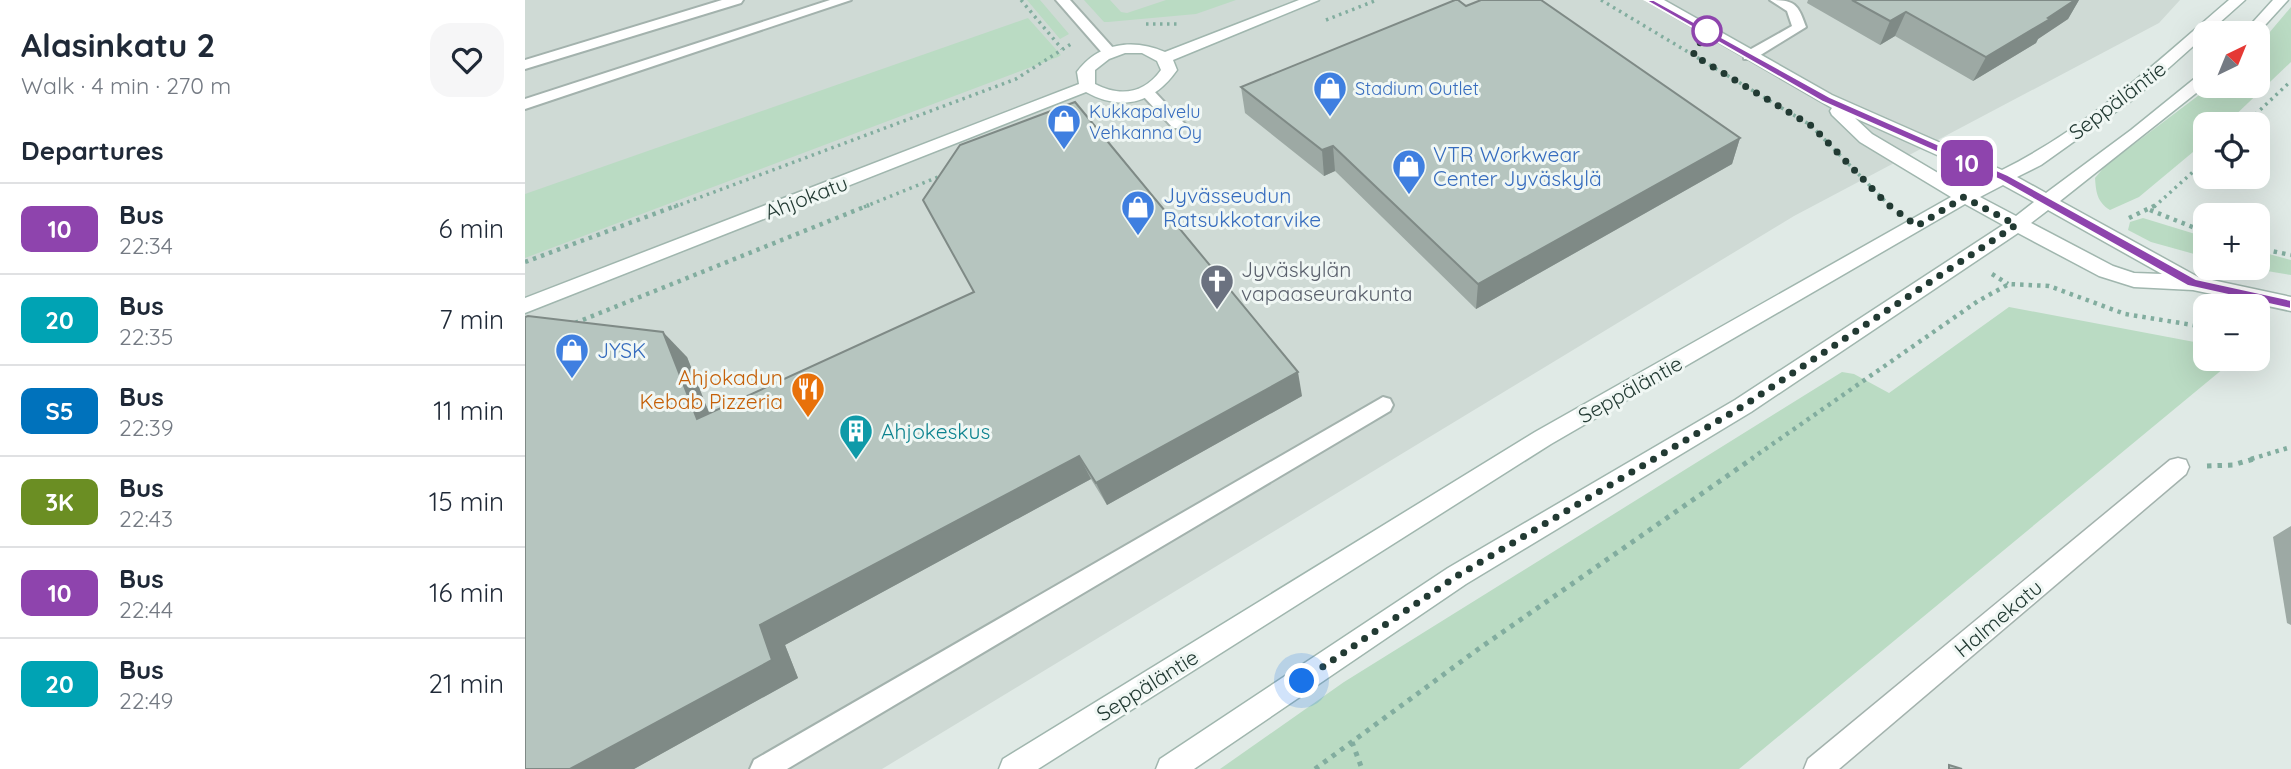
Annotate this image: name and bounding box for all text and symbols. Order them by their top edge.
unlabelled marker [1692,16,1722,46]
north arrow [2193,21,2270,98]
map controls [2193,21,2270,371]
button: heart [430,23,504,97]
text: Alasinkatu 2 [21,24,215,65]
street label: Seppäläntie [2063,55,2171,145]
shop icon: Stadium Outlet [1311,69,1349,118]
text: Walk · 4 min · 270 m [21,71,231,100]
place label: Stadium Outlet [1355,77,1479,100]
place label: Kukkapalvelu Vehkanna Oy [1089,100,1202,144]
shop icon: Kukkapalvelu Vehkanna Oy [1045,102,1083,151]
button: locate [2193,112,2270,189]
text: Departures [21,134,164,167]
line badge: 10 [1935,140,1999,186]
place label: VTR Workwear Center Jyväskylä [1433,141,1602,191]
shop icon: VTR Workwear Center Jyväskylä [1390,147,1428,196]
text: 10 [1955,148,1979,178]
street label: Ahjokatu [761,169,851,225]
place label: Jyvässeudun Ratsukkotarvike [1163,182,1321,232]
shop icon: Jyvässeudun Ratsukkotarvike [1119,188,1157,237]
text: Bus [119,198,164,231]
button: + [2193,203,2270,280]
text: 6 min [439,212,504,245]
text: 10 [47,214,72,244]
text: 22:34 [119,231,173,260]
place label: Jyväskylän vapaaseurakunta [1241,256,1412,306]
church icon: Jyväskylän vapaaseurakunta [1198,262,1236,311]
text: Bus [119,289,164,322]
button: − [2193,294,2270,371]
text: 7 min [439,303,504,336]
text: 20 [45,305,74,335]
text: 22:35 [119,322,173,351]
shop icon: JYSK [553,331,591,380]
place label: JYSK [597,337,646,363]
street label: Seppäläntie [1573,350,1687,428]
place label: Ahjokadun Kebab Pizzeria [639,364,783,414]
restaurant icon: Ahjokadun Kebab Pizzeria [789,370,827,419]
text: Bus [119,380,164,413]
text: 11 min [433,394,504,427]
text: S5 [45,396,74,426]
building icon: Ahjokeskus [837,412,875,461]
text: 22:39 [119,413,174,442]
place label: Ahjokeskus [881,418,990,444]
text: Bus [119,471,164,504]
text: 15 min [429,485,504,518]
text: 3K [45,487,74,517]
text: 22:43 [119,504,173,533]
text: Bus [119,562,164,595]
street label: Halmekatu [1949,574,2047,662]
text: 16 min [429,576,504,609]
text: 10 [47,578,72,608]
text: 22:44 [119,595,173,624]
street label: Seppäläntie [1091,643,1203,727]
text: Bus [119,653,164,686]
your location [1284,663,1319,698]
text: 21 min [429,667,504,700]
text: 20 [45,669,74,699]
text: 22:49 [119,686,173,715]

